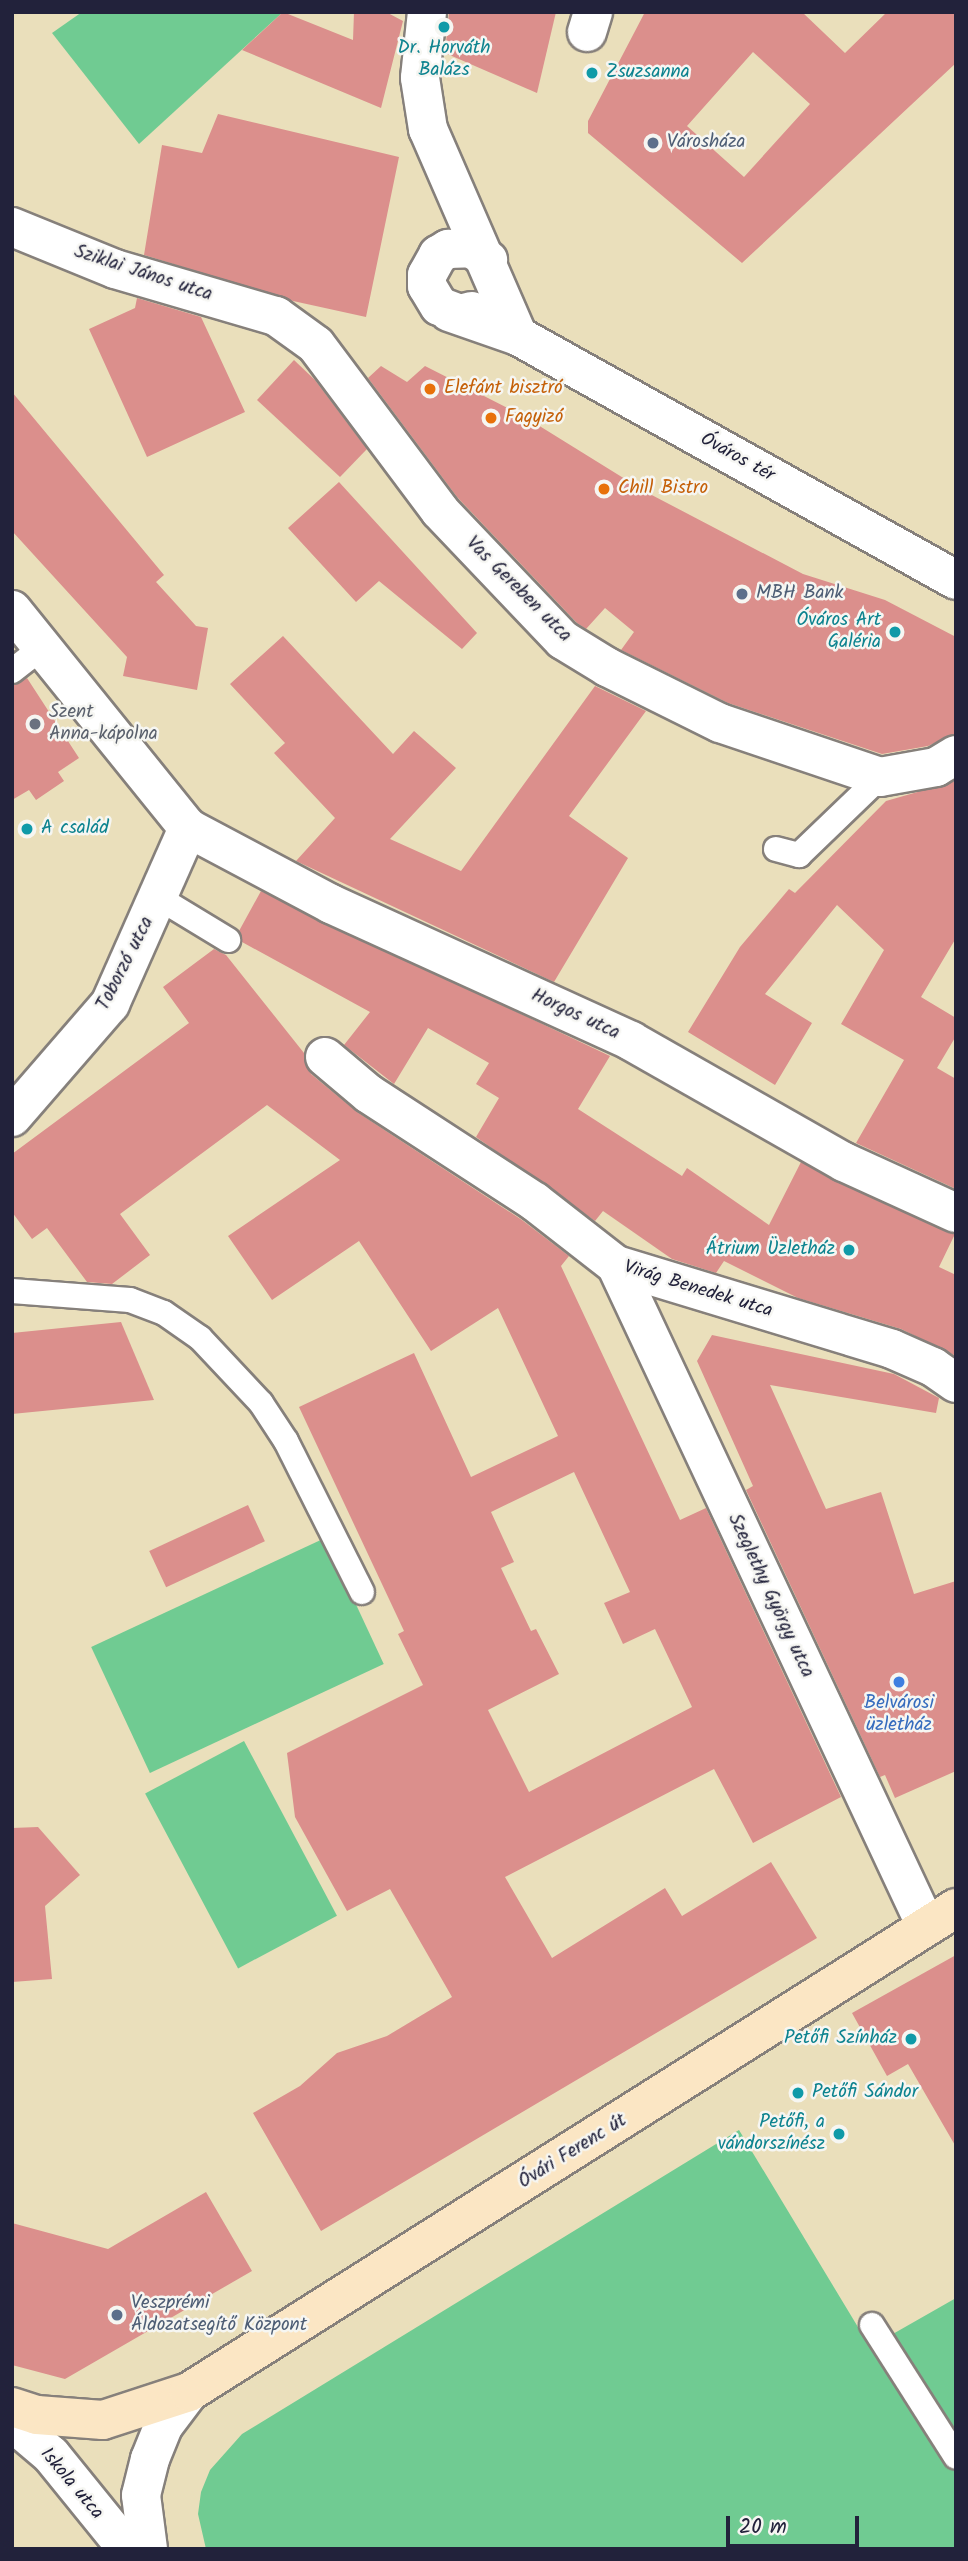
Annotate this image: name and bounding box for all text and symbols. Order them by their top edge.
marker: Dr. Horváth Balázs [436,19,452,35]
place label: Dr. Horváth Balázs [398,38,490,82]
place label: Zsuzsanna [606,62,690,84]
marker: Zsuzsanna [584,65,600,81]
place label: Városháza [667,132,745,154]
marker: Városháza [645,135,661,151]
street label: Sziklai János utca [71,241,215,307]
place label: Elefánt bisztró [444,378,563,400]
marker: Elefánt bisztró [422,381,438,397]
place label: Fagyizó [505,407,563,429]
marker: Fagyizó [483,410,499,426]
street label: Óváros tér [696,428,778,488]
place label: Chill Bistro [618,478,708,500]
marker: Chill Bistro [596,481,612,497]
street label: Vas Gereben utca [460,532,576,648]
place label: MBH Bank [756,583,843,605]
marker: MBH Bank [734,586,750,602]
place label: Óváros Art Galéria [797,610,881,654]
marker: Óváros Art Galéria [887,624,903,640]
place label: Szent Anna-kápolna [49,702,158,746]
marker: Szent Anna-kápolna [27,716,43,732]
place label: A család [41,818,109,840]
marker: A család [19,821,35,837]
street label: Toborzó utca [93,913,159,1015]
street label: Horgos utca [527,985,623,1045]
place label: Átrium Üzletház [706,1239,835,1261]
marker: Átrium Üzletház [841,1242,857,1258]
street label: Virág Benedek utca [621,1257,775,1323]
street label: Szeglethy György utca [722,1510,818,1682]
marker: Belvárosi üzletház [891,1674,907,1690]
place label: Belvárosi üzletház [864,1693,934,1737]
place label: Petőfi Színház [784,2028,897,2050]
marker: Petőfi Színház [903,2031,919,2047]
place label: Petőfi Sándor [812,2082,918,2104]
marker: Petőfi Sándor [790,2085,806,2101]
street label: Óvári Ferenc út [515,2110,631,2194]
place label: Petőfi, a vándorszínész [718,2112,825,2156]
marker: Petőfi, a vándorszínész [831,2126,847,2142]
place label: Veszprémi Áldozatsegítő Központ [131,2293,307,2337]
marker: Veszprémi Áldozatsegítő Központ [109,2307,125,2323]
street label: Iskola utca [34,2444,108,2524]
scale bar [730,2502,863,2546]
text: 20 m [739,2511,787,2544]

